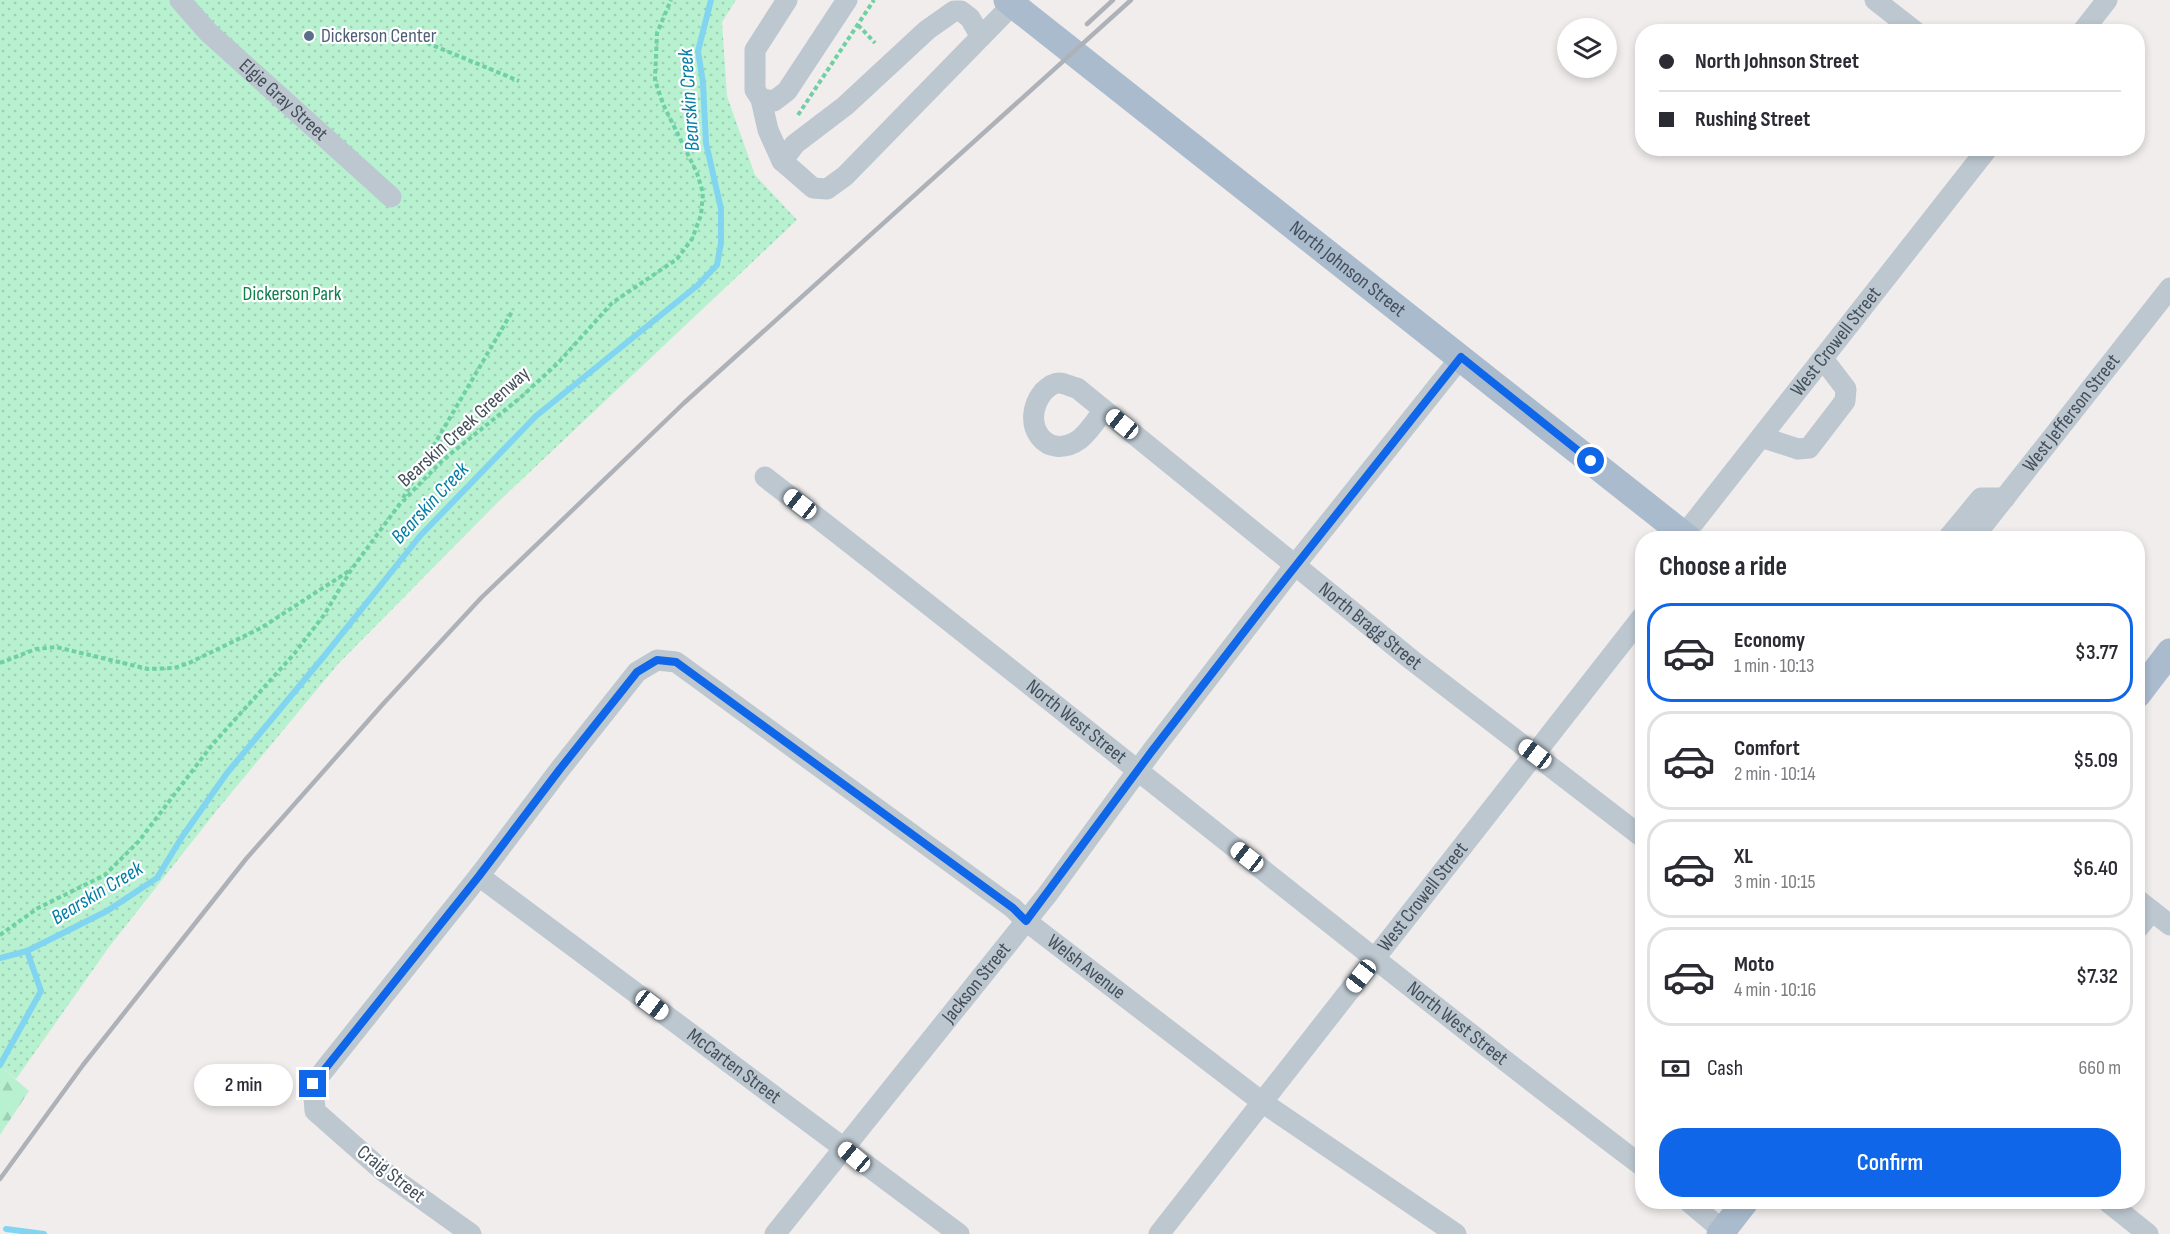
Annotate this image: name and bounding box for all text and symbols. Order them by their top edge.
map controls [1557,18,1617,78]
button: layers [1557,18,1617,78]
place label: Dickerson Center [321,24,437,48]
marker: Dickerson Center [302,29,316,43]
water label: Bearskin Creek [673,47,705,152]
text: North Johnson Street [1695,48,1859,75]
street label: Elgie Gray Street [234,54,333,146]
text: Rushing Street [1695,106,1810,133]
street label: North Johnson Street [1285,216,1410,322]
park label: Dickerson Park [243,282,342,306]
street label: West Crowell Street [1786,282,1886,401]
street label: West Jefferson Street [2018,349,2125,477]
street label: Bearskin Creek Greenway [393,361,535,492]
car [1102,406,1142,442]
route start [1577,447,1604,474]
water label: Bearskin Creek [386,456,475,549]
car [780,486,820,522]
text: Choose a ride [1659,551,1787,583]
street label: North Bragg Street [1314,577,1426,675]
icon: car [1662,626,1716,680]
text: Economy [1734,627,1805,654]
text: $3.77 [2075,639,2118,666]
text: 1 min · 10:13 [1734,654,1814,678]
street label: North West Street [1021,674,1131,769]
icon: car [1662,734,1716,788]
text: Comfort [1734,735,1800,762]
car [1515,736,1555,772]
text: $5.09 [2073,747,2118,774]
text: 2 min · 10:14 [1734,762,1816,786]
street label: West Crowell Street [1373,837,1473,957]
car [1227,839,1267,875]
icon: car [1662,842,1716,896]
text: XL [1734,843,1753,870]
water label: Bearskin Creek [47,855,148,930]
text: $6.40 [2073,855,2118,882]
text: 3 min · 10:15 [1734,870,1816,894]
street label: Welsh Avenue [1042,930,1130,1005]
street label: Jackson Street [936,938,1016,1029]
icon: car [1662,950,1716,1004]
text: Moto [1734,951,1774,978]
car [1343,956,1379,996]
text: $7.32 [2076,963,2118,990]
street label: North West Street [1402,976,1513,1070]
text: 4 min · 10:16 [1734,978,1816,1002]
car [632,987,672,1023]
street label: McCarten Street [682,1023,786,1109]
icon: cash [1659,1052,1692,1085]
text: Cash [1707,1055,1743,1082]
text: 660 m [2079,1056,2121,1080]
callout: 2 min [193,1063,292,1105]
route end [299,1070,326,1097]
text: 2 min [225,1073,262,1097]
button: Confirm [1659,1128,2121,1197]
car [834,1139,874,1175]
street label: Craig Street [352,1140,430,1208]

